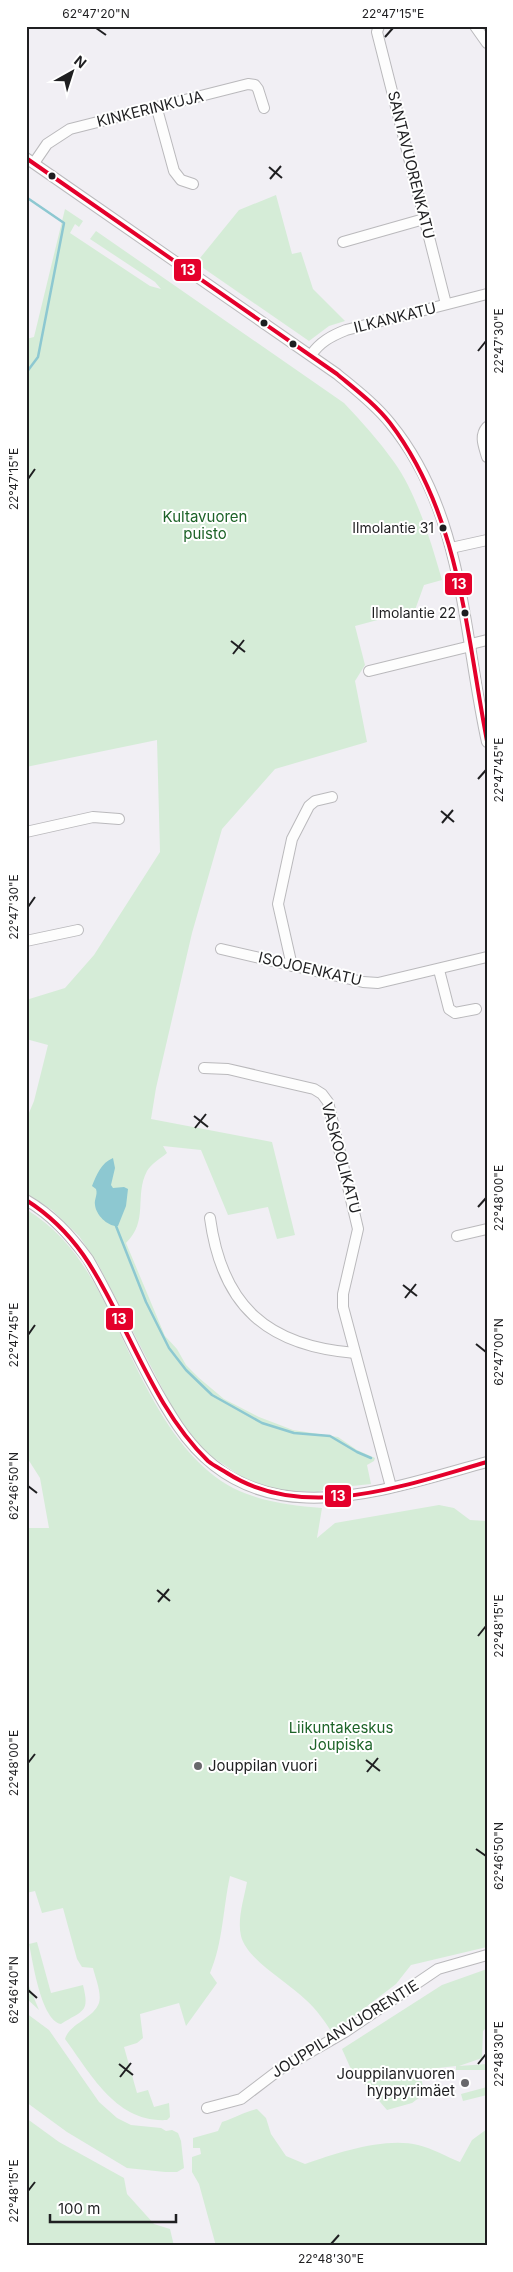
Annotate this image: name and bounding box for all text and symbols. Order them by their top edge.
text: 62°47'20"N [62,6,130,21]
text: 22°47'15"E [362,6,424,21]
north arrow [48,48,98,98]
text: N [71,52,90,71]
street label: KINKERINKUJA [95,86,205,131]
street label: SANTAVUORENKATU [384,89,439,241]
unlabelled marker [47,171,57,181]
line badge: 13 [173,258,202,282]
text: 13 [180,261,196,278]
street label: ILKANKATU [352,298,438,337]
text: 22°47'30"E [491,308,506,374]
unlabelled marker [259,318,269,328]
unlabelled marker [288,339,298,349]
text: 22°47'15"E [6,448,21,510]
park label: Kultavuoren puisto [163,507,247,543]
place label: Ilmolantie 31 [352,519,434,536]
marker: Ilmolantie 31 [438,523,448,533]
line badge: 13 [444,572,473,596]
text: 13 [451,575,467,592]
place label: Ilmolantie 22 [372,604,456,621]
marker: Ilmolantie 22 [460,608,470,618]
text: 22°47'45"E [491,738,506,802]
text: 22°47'30"E [6,874,21,940]
street label: ISOJOENKATU [257,947,364,990]
street label: VASKOOLIKATU [318,1100,365,1216]
text: 22°48'00"E [491,1165,506,1231]
text: 22°47'45"E [6,1303,21,1367]
line badge: 13 [105,1307,134,1331]
text: 13 [111,1310,127,1327]
text: 62°47'00"N [491,1318,506,1386]
text: 62°46'50"N [6,1452,21,1520]
line badge: 13 [324,1484,352,1508]
text: 13 [330,1487,346,1504]
text: 22°48'15"E [491,1594,506,1658]
park label: Liikuntakeskus Joupiska [289,1718,393,1754]
text: 22°48'00"E [6,1730,21,1796]
place label: Jouppilan vuori [208,1756,317,1775]
marker: Jouppilan vuori [192,1760,204,1772]
text: 62°46'50"N [491,1822,506,1890]
text: 62°46'40"N [6,1956,21,2024]
street label: JOUPPILANVUORENTIE [268,1975,422,2082]
text: 22°48'30"E [491,2021,506,2087]
place label: Jouppilanvuoren hyppyrimäet [337,2064,455,2100]
marker: Jouppilanvuoren hyppyrimäet [459,2077,471,2089]
text: 22°48'15"E [6,2159,21,2223]
scale bar [50,2192,176,2224]
text: 100 m [58,2199,100,2218]
text: 22°48'30"E [298,2251,364,2266]

